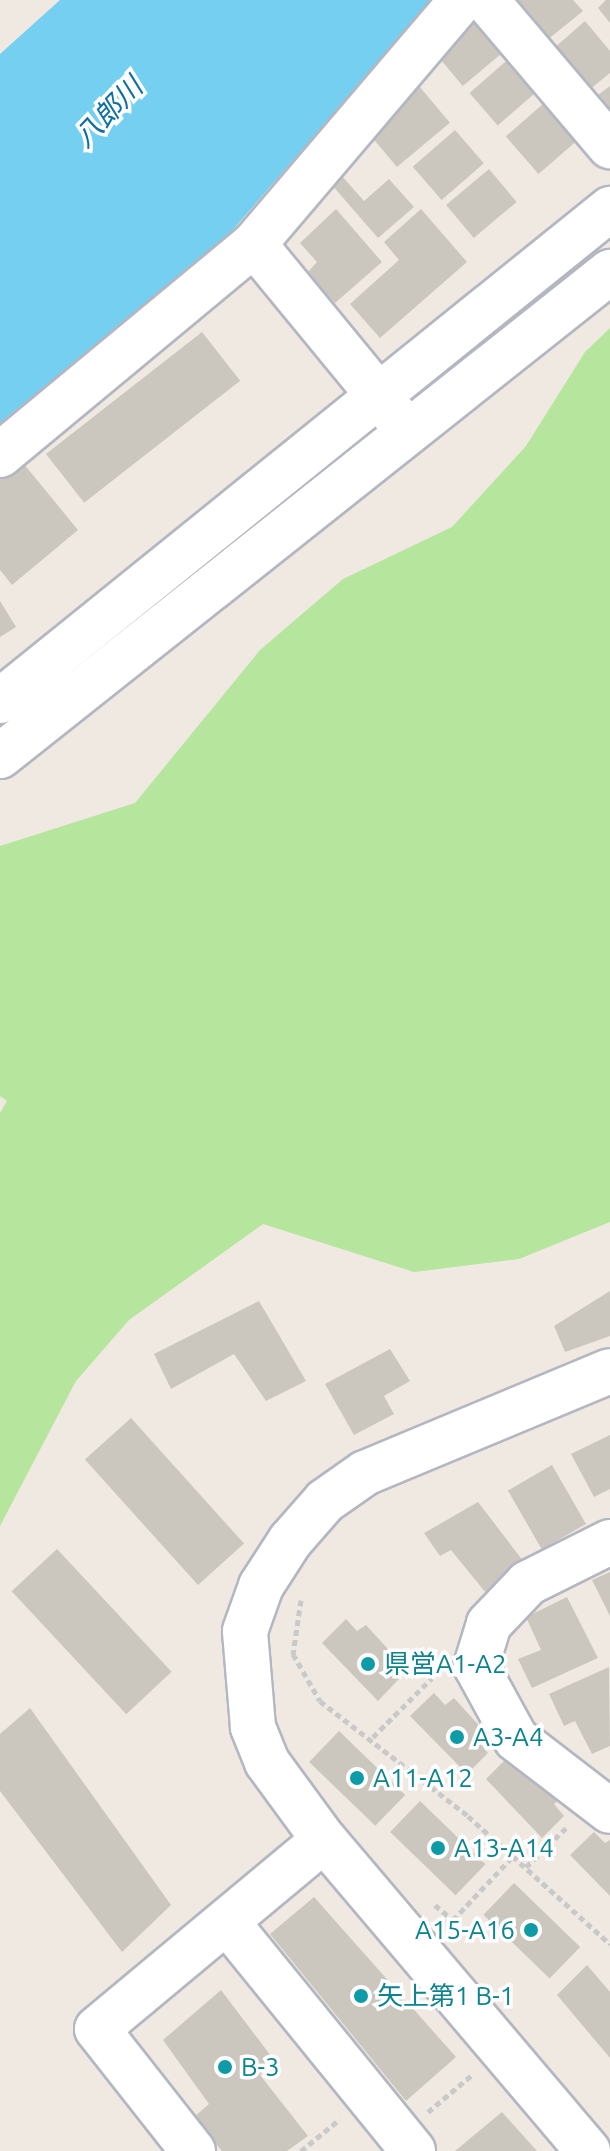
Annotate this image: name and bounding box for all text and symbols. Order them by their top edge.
water label: 八郎川 [67,70,149,154]
place label: 県営A1-A2 [384,1648,507,1680]
marker: 県営A1-A2 [359,1655,377,1673]
place label: A3-A4 [473,1721,544,1753]
marker: A3-A4 [448,1728,466,1746]
place label: A11-A12 [373,1762,473,1794]
marker: A11-A12 [348,1769,366,1787]
place label: A13-A14 [454,1832,554,1864]
marker: A13-A14 [429,1839,447,1857]
place label: A15-A16 [415,1914,515,1946]
marker: A15-A16 [522,1921,540,1939]
place label: 矢上第1 B-1 [377,1980,514,2012]
marker: 矢上第1 B-1 [352,1987,370,2005]
place label: B-3 [241,2051,280,2083]
marker: B-3 [216,2058,234,2076]

